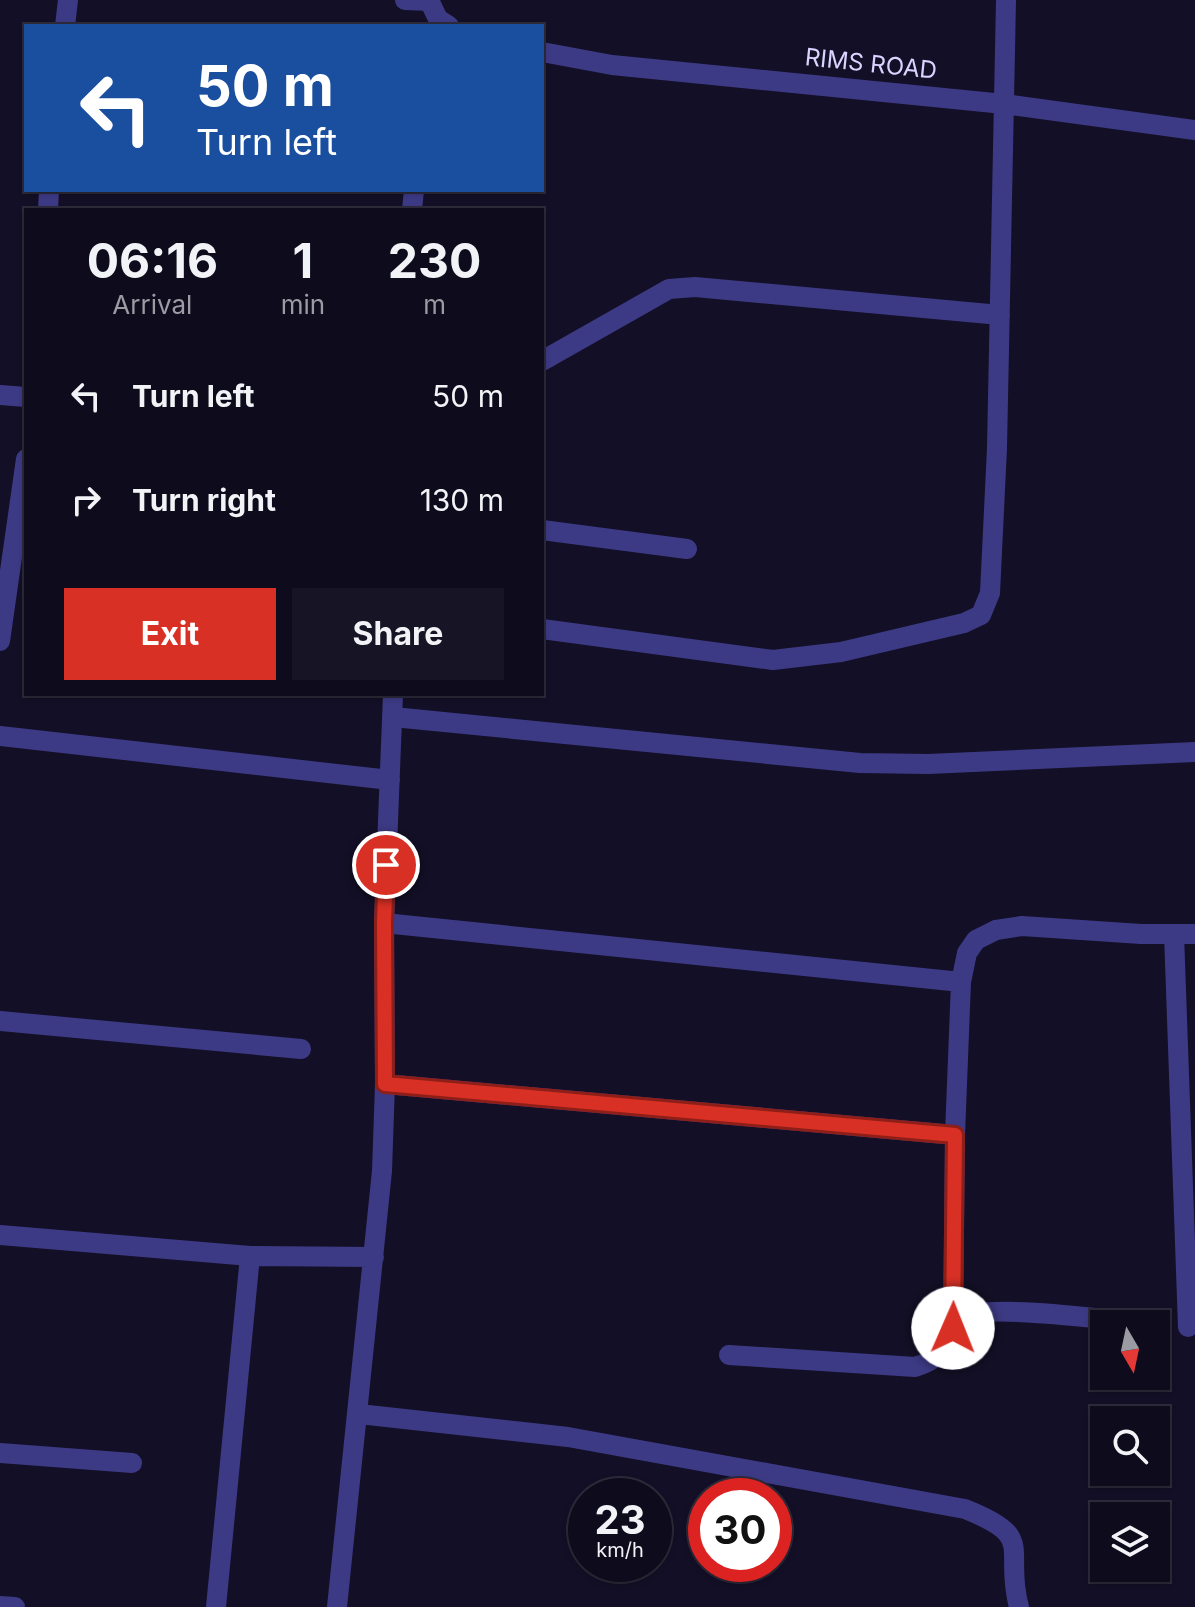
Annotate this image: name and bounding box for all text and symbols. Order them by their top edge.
street label: RIMS ROAD [804,42,938,85]
text: 50 m [196,52,334,120]
icon: left [64,56,168,160]
text: Turn left [196,120,337,164]
text: 06:16 [87,231,218,290]
text: 1 [293,231,313,290]
text: 230 [388,231,481,290]
text: Arrival [112,289,192,320]
text: min [281,289,325,320]
text: m [423,289,446,320]
icon: left [64,374,108,418]
text: Turn left [132,378,254,414]
text: 50 m [432,378,504,414]
icon: right [64,478,108,522]
text: Turn right [132,482,276,518]
text: 130 m [420,482,504,518]
button: Exit [64,588,276,680]
button: Share [292,588,504,680]
pin [352,831,420,899]
icon: arrive [364,843,408,887]
position arrow [911,1286,995,1370]
north arrow [1090,1310,1170,1390]
map controls [1090,1310,1170,1582]
button: search [1090,1406,1170,1486]
speed limit sign: 30 [688,1478,792,1582]
text: 23 [594,1495,646,1544]
button: layers [1090,1502,1170,1582]
text: km/h [596,1538,644,1562]

